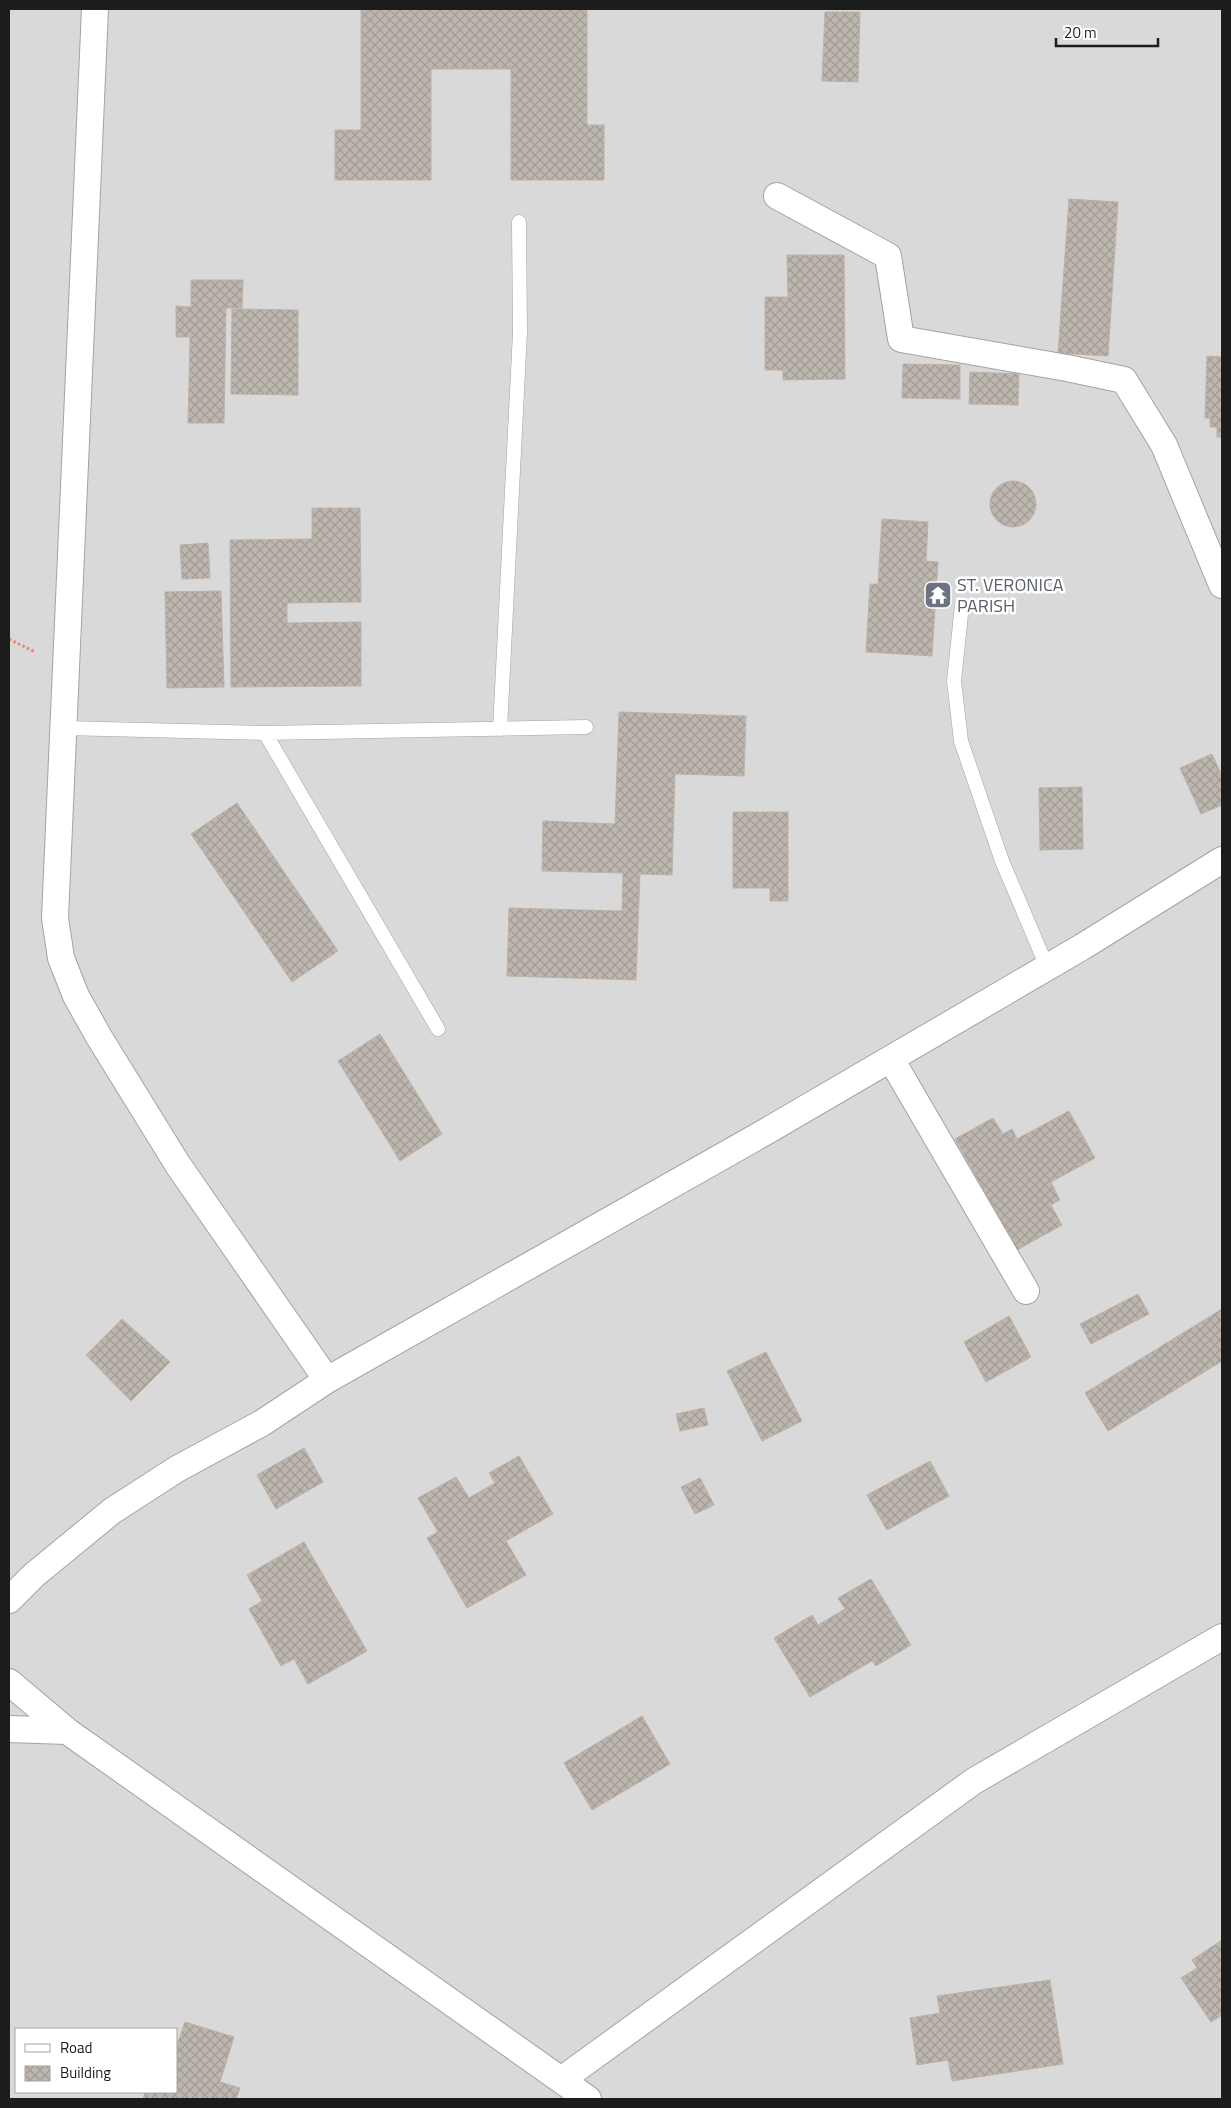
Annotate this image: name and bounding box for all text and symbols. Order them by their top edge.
scale bar [1056,15,1158,47]
text: 20 m [1064,21,1097,44]
place label: ST. VERONICA PARISH [957,571,1064,619]
temple icon: ST. VERONICA PARISH [923,580,953,610]
legend [15,2028,178,2093]
text: Road [60,2036,92,2059]
text: Building [60,2061,111,2084]

